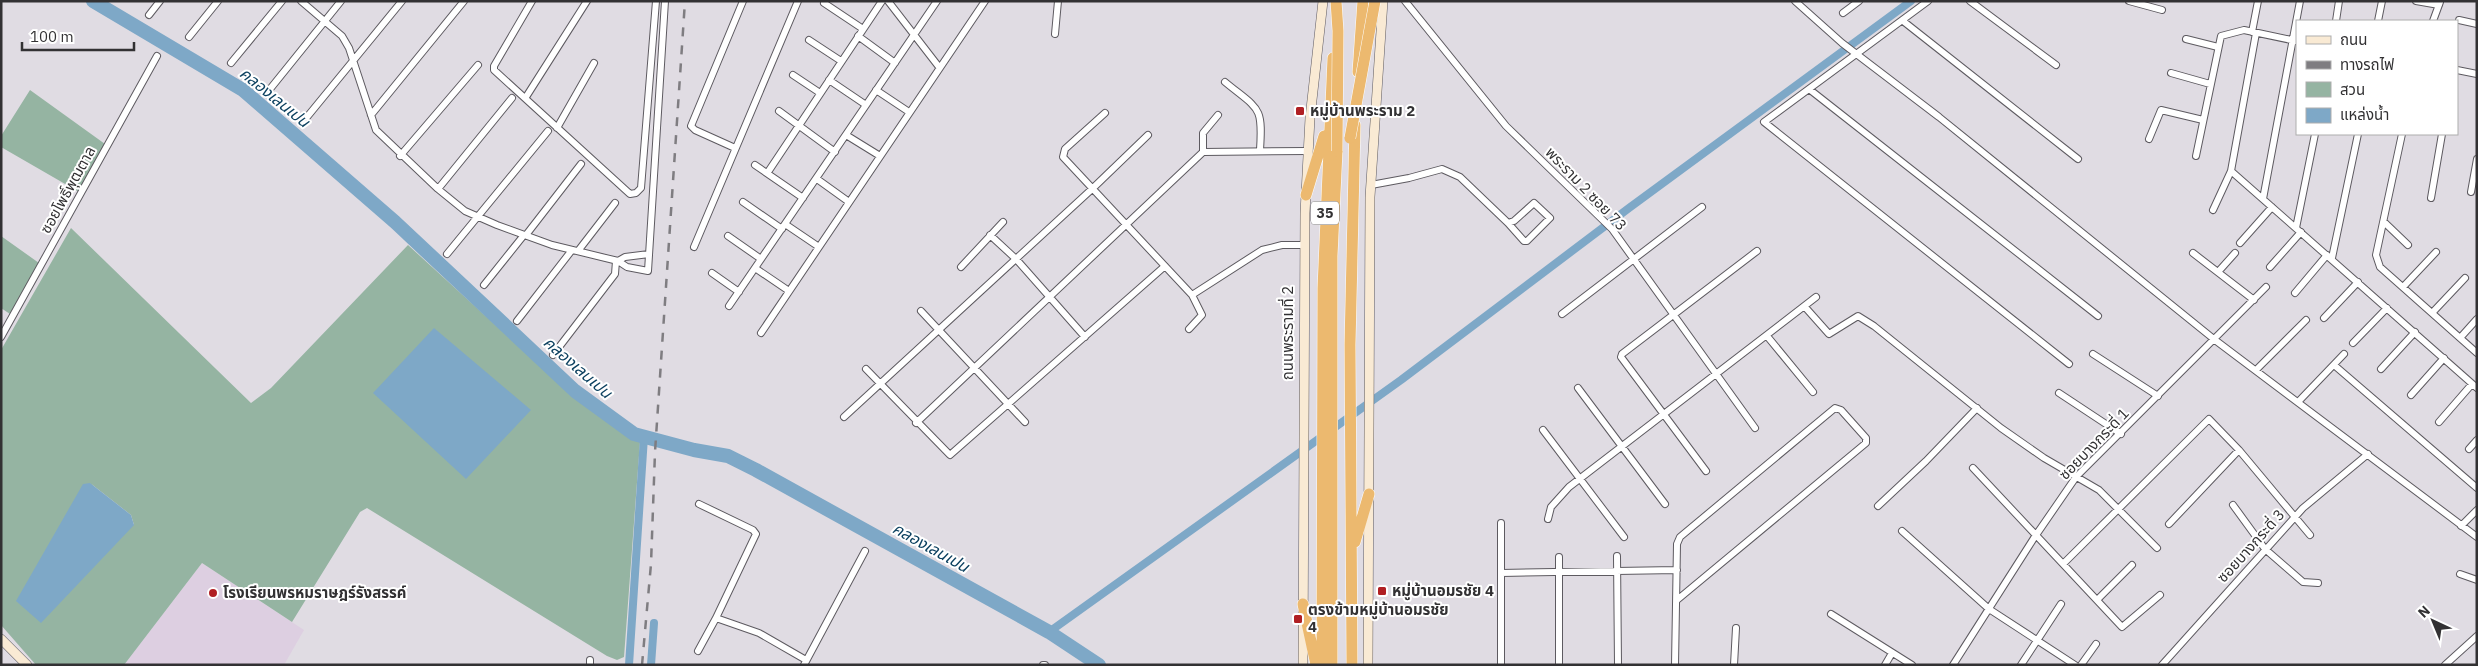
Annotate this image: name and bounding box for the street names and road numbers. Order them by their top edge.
street label: ซอยโพธิ์พุฒตาล [36,143,99,237]
street label: พระราม 2 ซอย 73 [1542,143,1631,234]
road number: 35 [1311,202,1339,224]
street label: ถนนพระรามที่ 2 [1277,286,1297,380]
street label: ซอยบางกระดี่ 1 [2054,403,2133,483]
street label: ซอยบางกระดี่ 3 [2212,504,2289,586]

